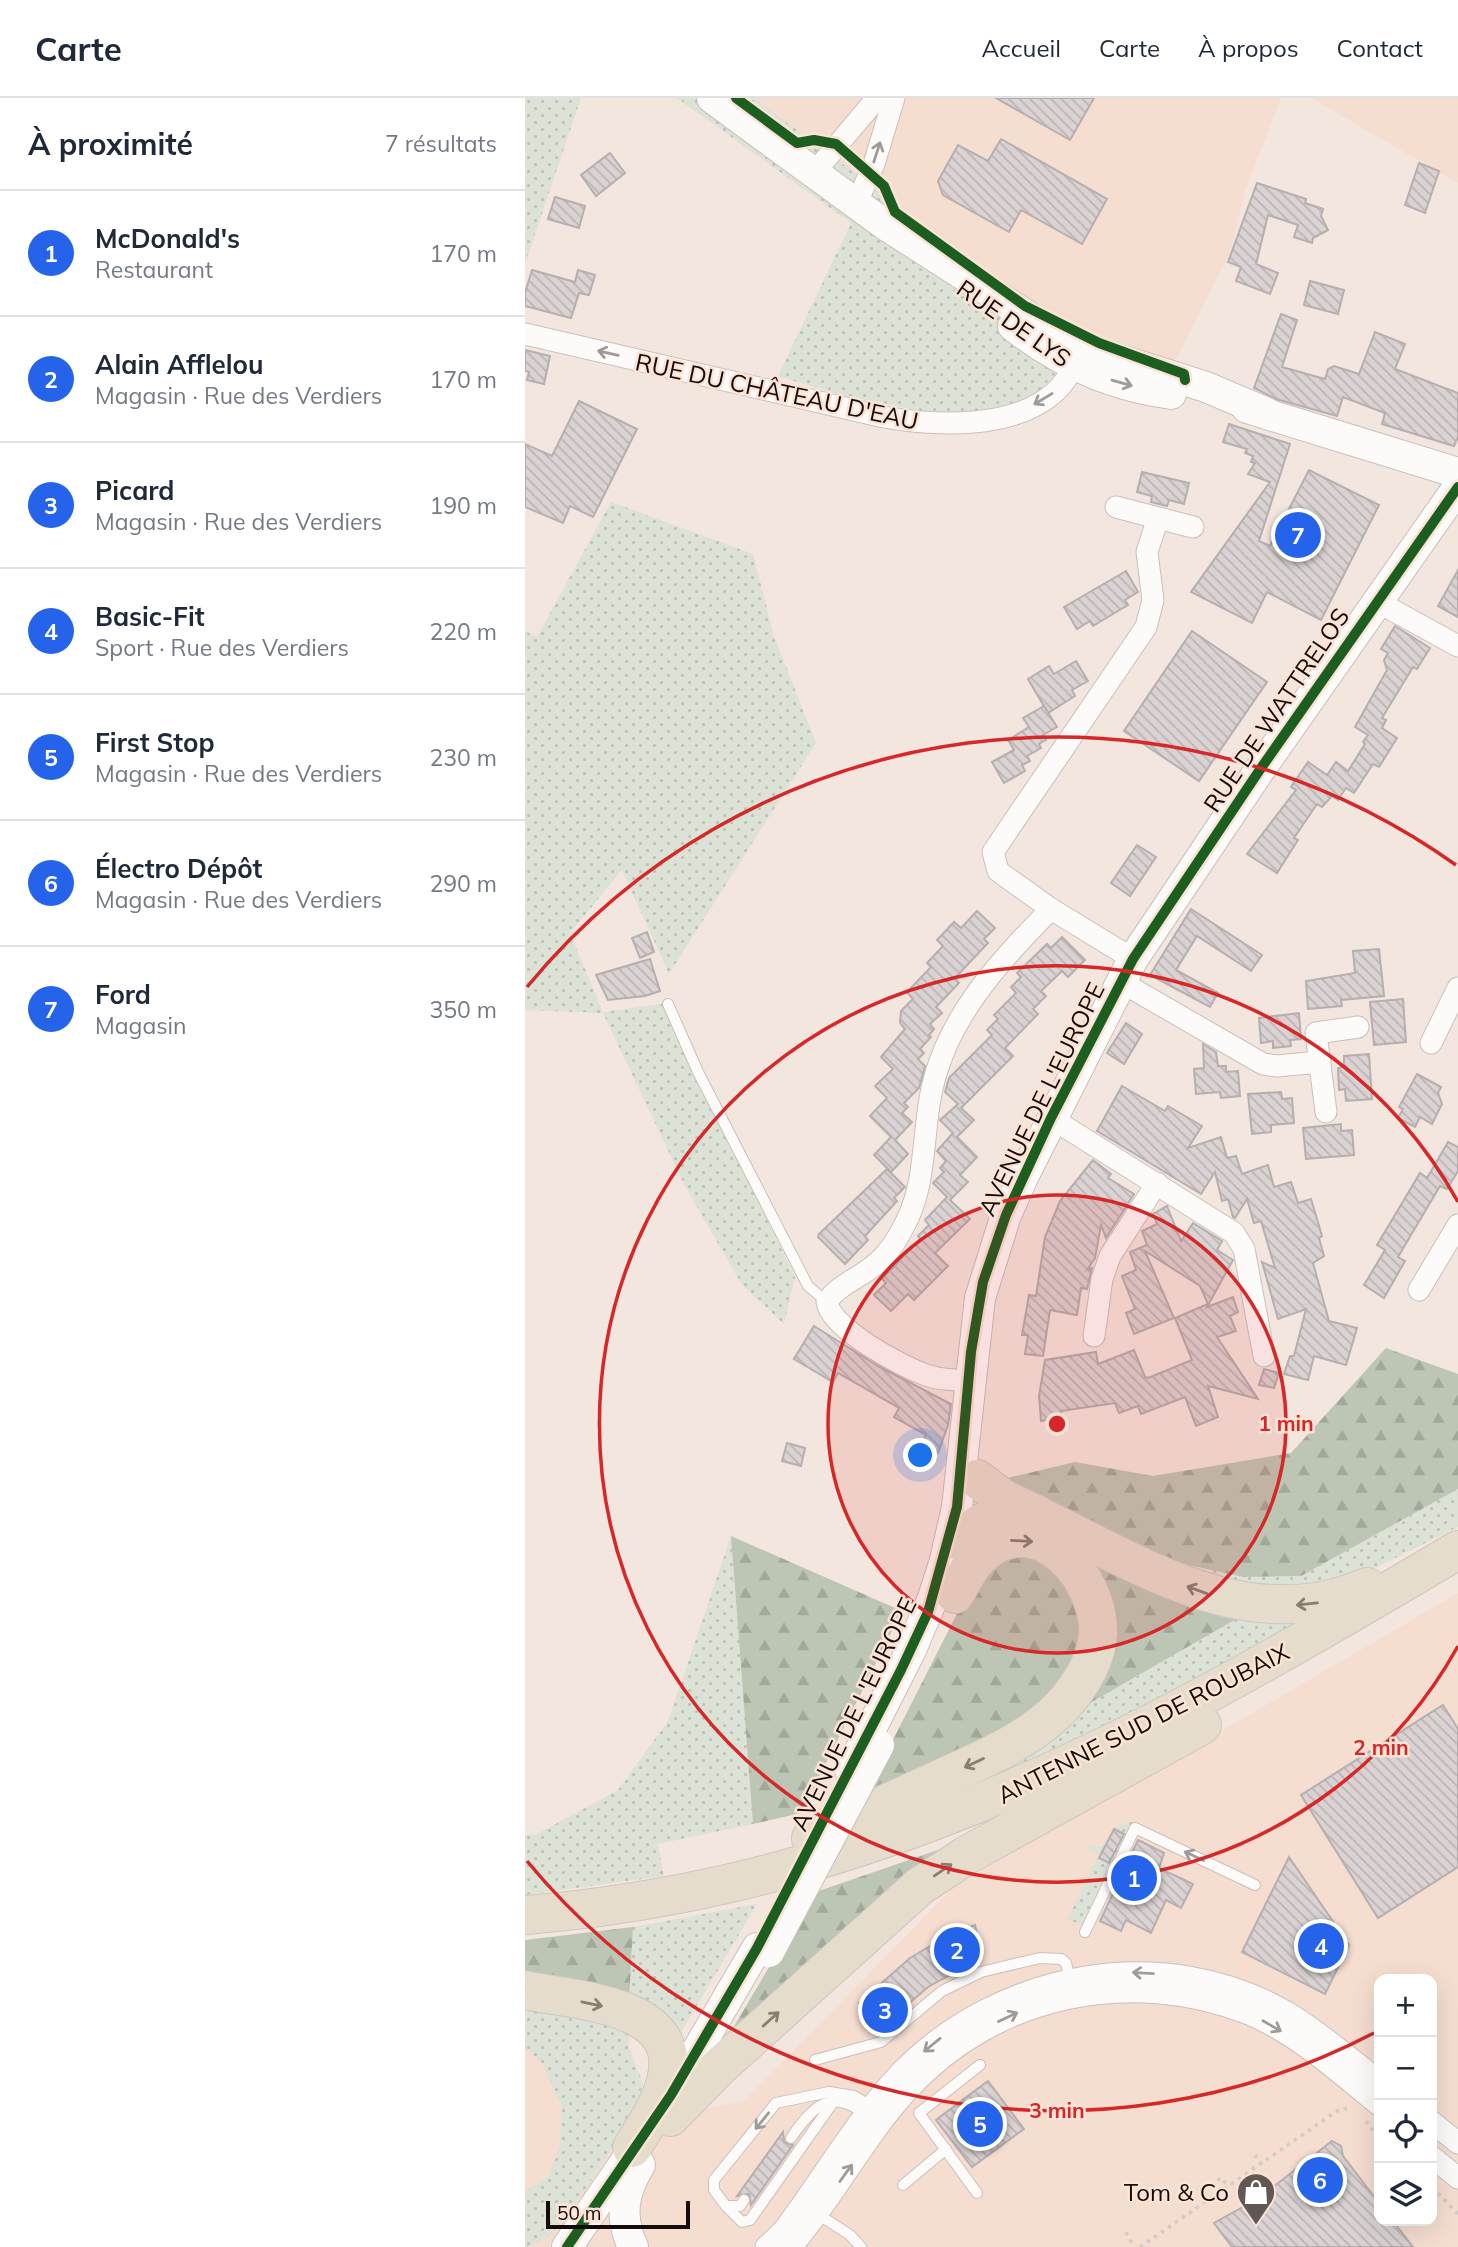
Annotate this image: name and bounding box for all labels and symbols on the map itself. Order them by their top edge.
one-way arrow [872,141,885,163]
street label: RUE DE LYS [951,273,1077,373]
one-way arrow [597,346,620,360]
street label: RUE DU CHÂTEAU D'EAU [633,346,921,436]
one-way arrow [1110,377,1133,390]
one-way arrow [1034,392,1054,406]
pin: 7 [1275,509,1321,561]
street label: RUE DE WATTRELOS [1197,602,1355,818]
street label: AVENUE DE L'EUROPE [971,977,1111,1221]
text: 1 min [1258,1410,1314,1436]
centre of rings [1045,1412,1069,1436]
your location [903,1438,937,1472]
one-way arrow [1011,1535,1034,1548]
one-way arrow [1187,1583,1209,1595]
street label: AVENUE DE L'EUROPE [783,1592,923,1836]
one-way arrow [1296,1597,1318,1610]
street label: ANTENNE SUD DE ROUBAIX [992,1636,1294,1810]
text: 2 min [1353,1734,1409,1760]
one-way arrow [964,1757,985,1770]
one-way arrow [1184,1849,1205,1862]
pin: 1 [1111,1852,1157,1904]
one-way arrow [933,1863,953,1877]
pin: 4 [1298,1920,1344,1972]
pin: 2 [934,1924,980,1976]
one-way arrow [1132,1966,1154,1979]
pin: 3 [862,1984,908,2036]
one-way arrow [580,1998,603,2011]
one-way arrow [762,2010,779,2027]
one-way arrow [997,2010,1018,2024]
one-way arrow [1261,2019,1281,2033]
one-way arrow [924,2037,942,2052]
text: 3 min [1029,2097,1085,2123]
pin: 5 [957,2098,1003,2150]
one-way arrow [754,2112,769,2130]
pin: 6 [1297,2154,1343,2206]
one-way arrow [839,2164,853,2183]
shop icon: Tom & Co [1235,2171,1277,2226]
place label: Tom & Co [1124,2177,1229,2207]
scale bar [546,2198,689,2230]

